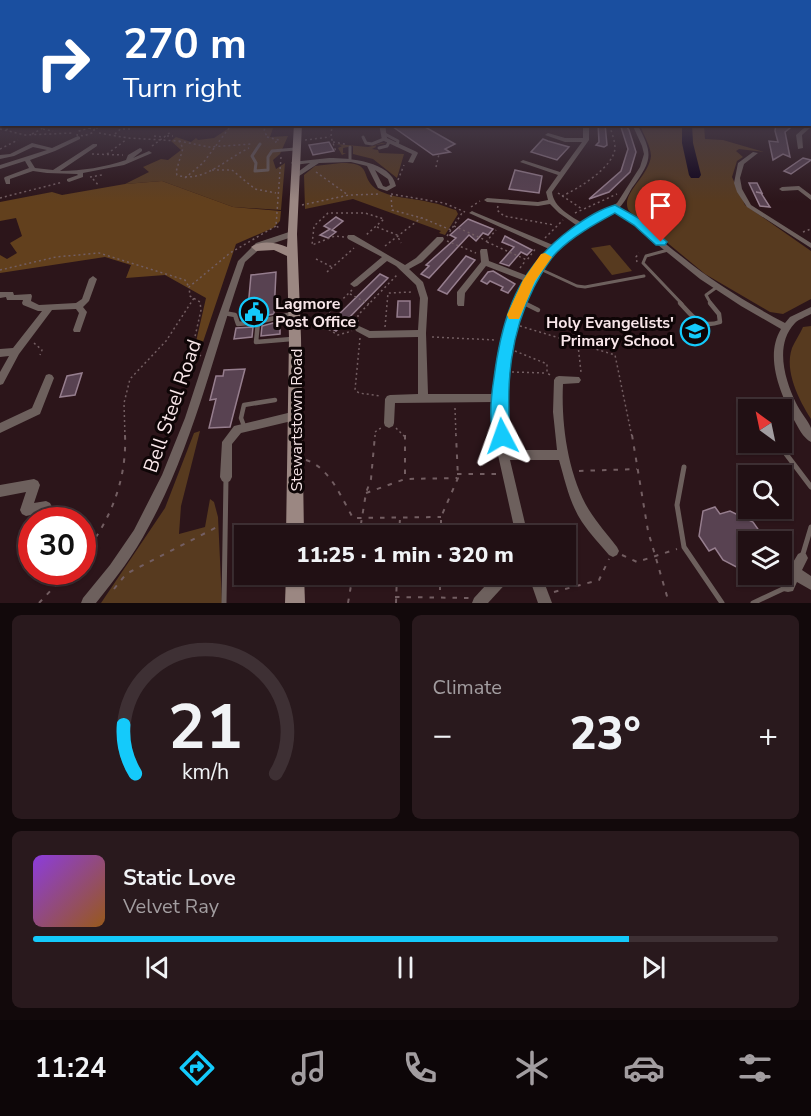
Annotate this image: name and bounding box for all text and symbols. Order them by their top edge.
text: 270 m [123,16,247,73]
icon: right [24,24,102,102]
text: Turn right [123,70,241,107]
pin [635,180,686,242]
icon: arrive [644,189,677,222]
place label: Lagmore Post Office [275,293,357,333]
public building icon: Lagmore Post Office [238,296,270,328]
place label: Holy Evangelists' Primary School [546,312,674,352]
school or university icon: Holy Evangelists' Primary School [679,315,711,347]
street label: Bell Steel Road [137,336,208,476]
street label: Stewartstown Road [286,348,308,492]
north arrow [738,399,792,453]
map controls [738,399,792,585]
position arrow [470,404,534,468]
button: search [738,465,792,519]
speed limit sign: 30 [18,507,96,585]
button: layers [738,531,792,585]
text: 11:25 · 1 min · 320 m [296,540,514,570]
text: Climate [433,674,502,701]
text: 21 [168,685,243,770]
text: 23° [570,704,641,765]
text: − [433,713,452,758]
text: + [758,713,778,758]
text: km/h [182,757,229,787]
text: Static Love [123,863,236,893]
text: Velvet Ray [123,893,219,920]
icon: previous [141,951,174,984]
icon: pause [389,951,422,984]
icon: next [637,951,670,984]
icon: directions [176,1047,218,1089]
icon: music [288,1047,330,1089]
icon: phone [399,1047,441,1089]
icon: climate [511,1047,553,1089]
icon: car [623,1047,665,1089]
icon: filters [734,1047,776,1089]
text: 11:24 [35,1050,106,1087]

